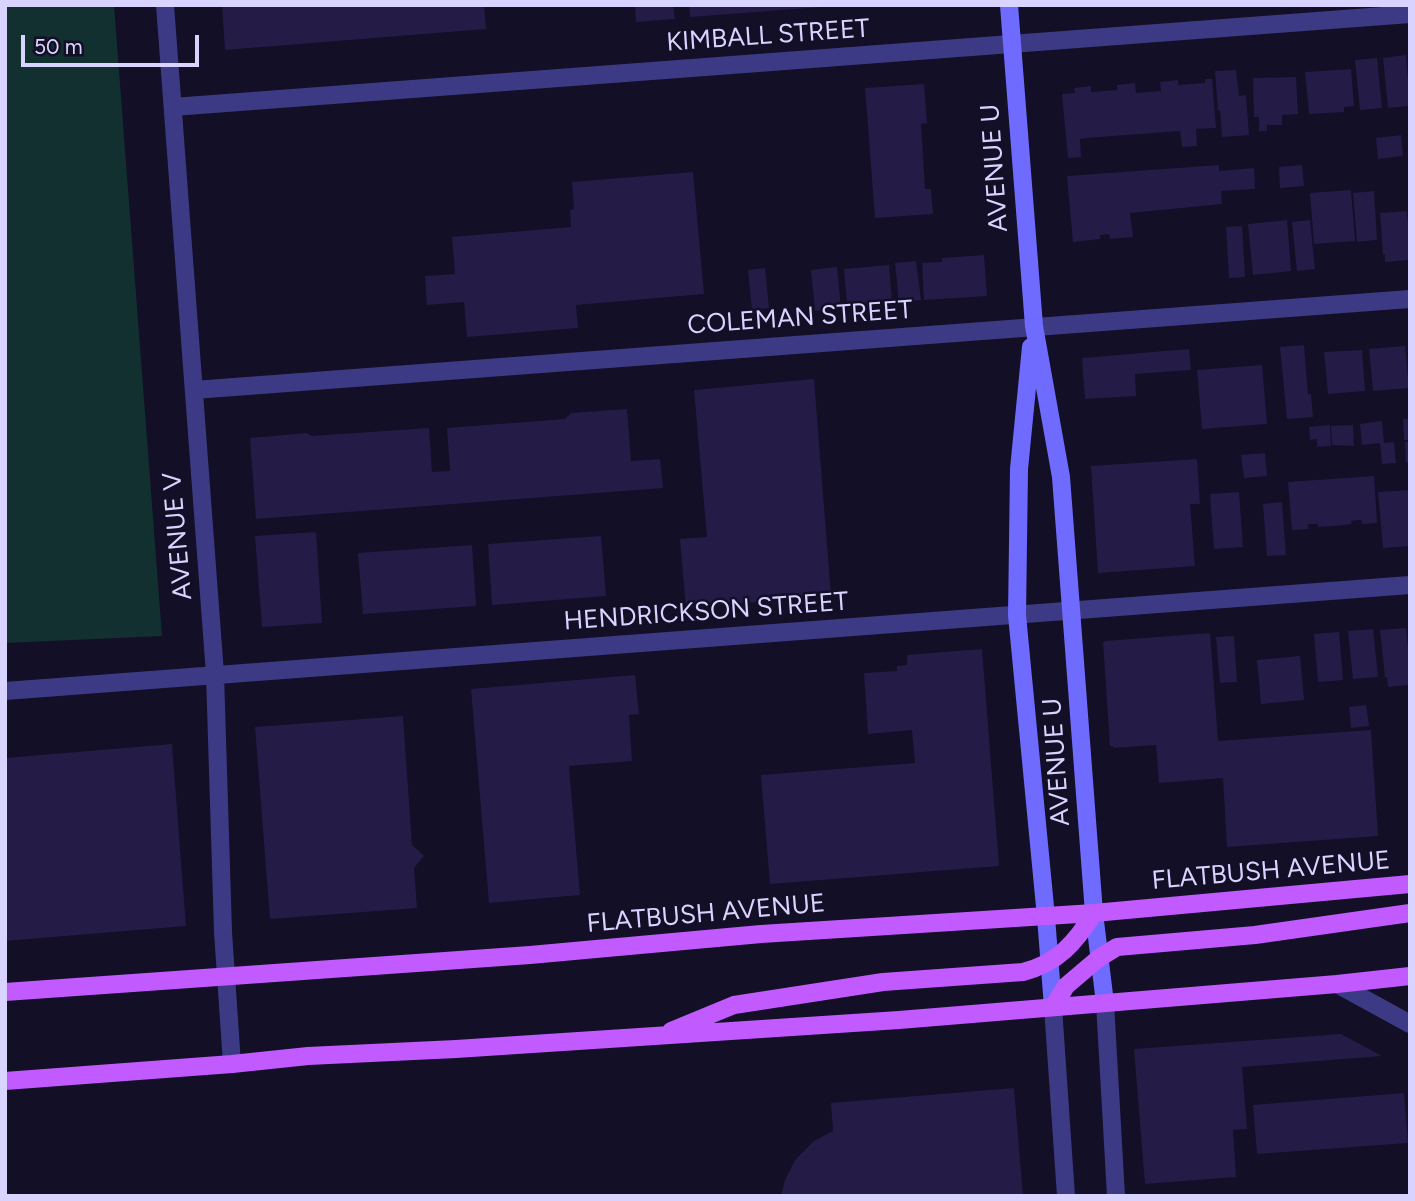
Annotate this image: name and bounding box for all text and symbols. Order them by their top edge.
street label: KIMBALL STREET [665,13,871,59]
scale bar [24,21,203,65]
text: 50 m [34,34,83,59]
street label: AVENUE U [975,103,1015,233]
street label: COLEMAN STREET [686,295,914,341]
street label: AVENUE V [157,471,199,601]
street label: HENDRICKSON STREET [563,586,849,638]
street label: AVENUE U [1037,697,1077,827]
street label: FLATBUSH AVENUE [1150,845,1392,897]
street label: FLATBUSH AVENUE [585,888,827,940]

